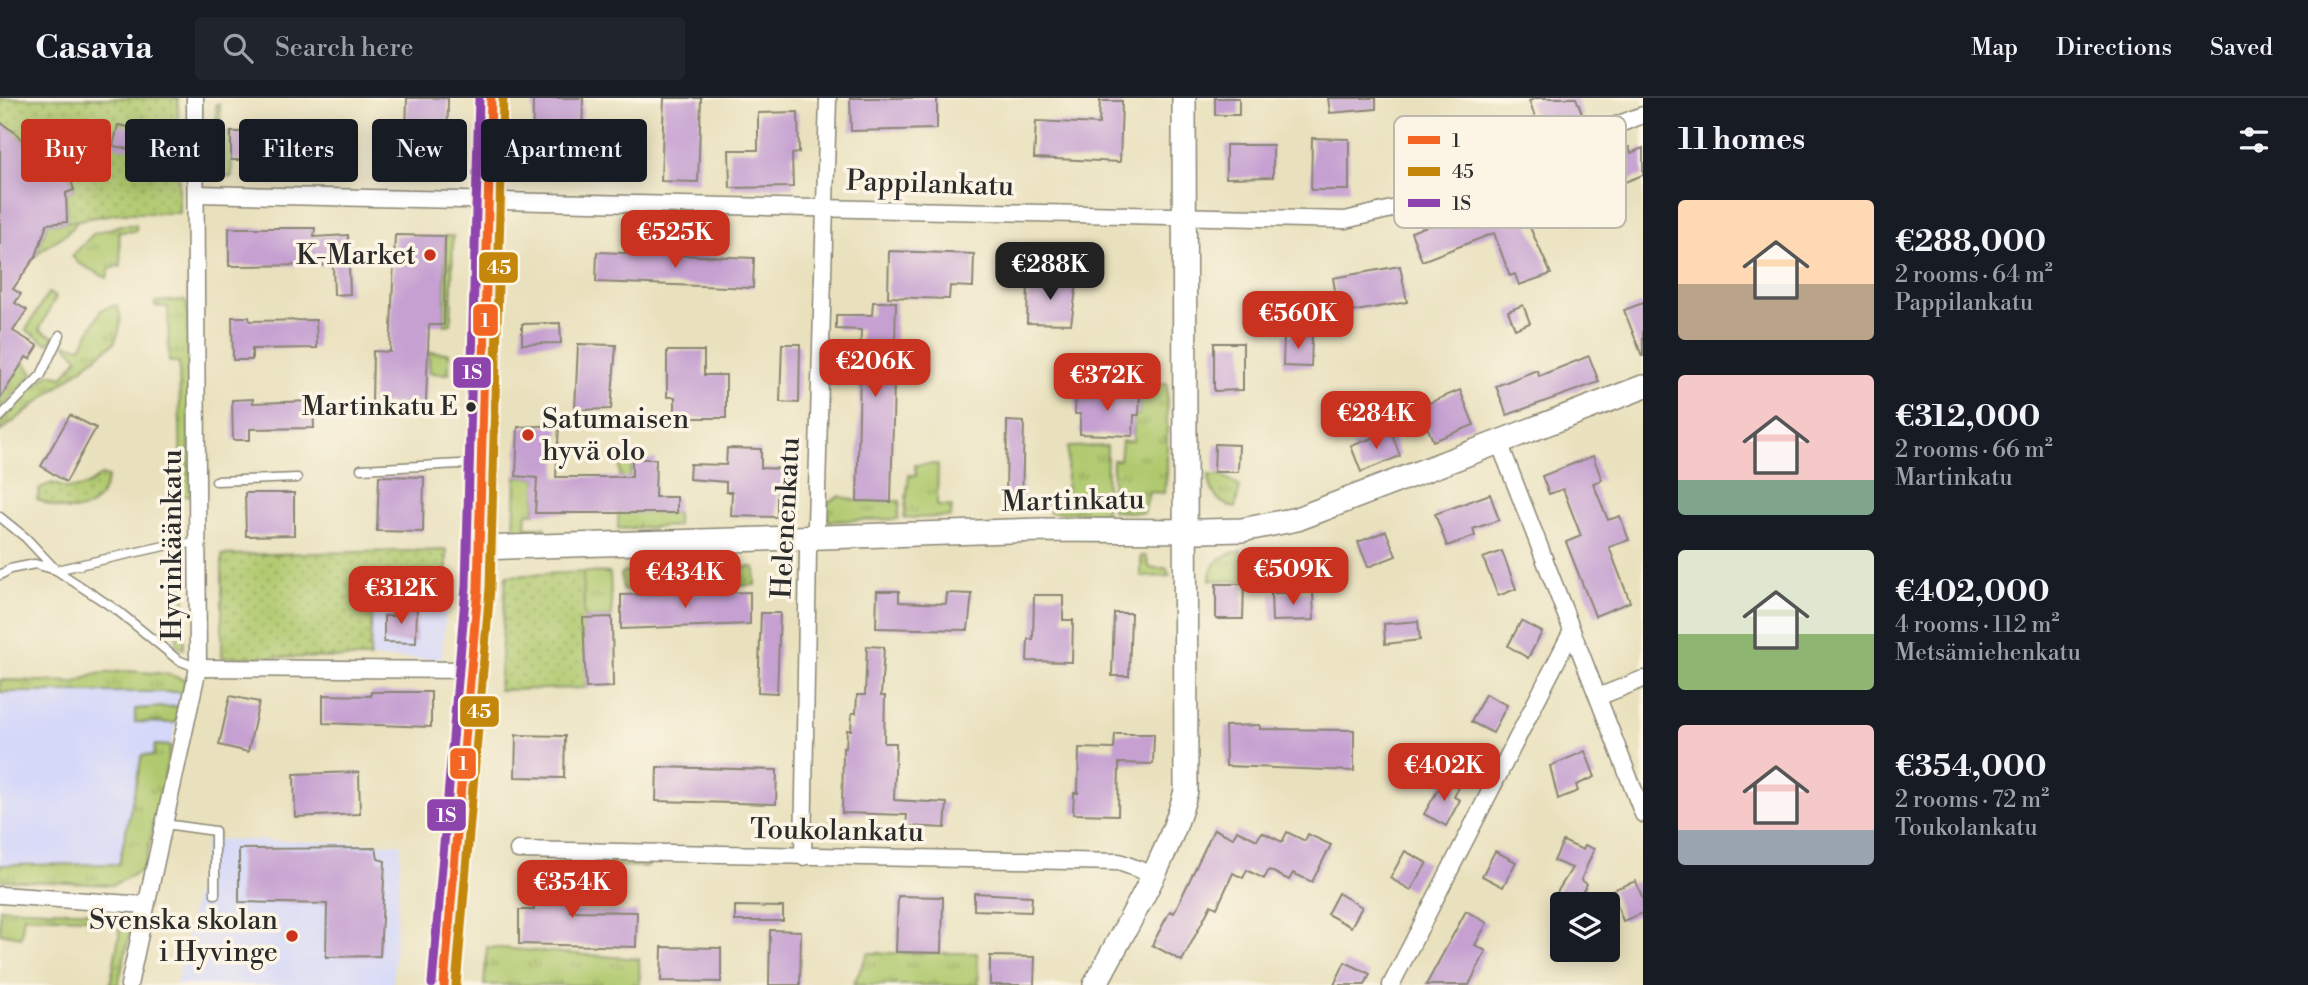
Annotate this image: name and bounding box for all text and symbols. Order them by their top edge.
search box [195,17,685,80]
text: Casavia [35,28,153,69]
icon: search [219,29,257,67]
text: Search here [275,32,414,64]
text: Map [1971,33,2018,63]
text: Directions [2056,33,2172,63]
text: Saved [2210,33,2273,63]
legend [1394,116,1626,228]
chip: Buy [21,119,111,182]
chip: Rent [125,119,225,182]
chip: Filters [239,119,358,182]
chip: New [372,119,467,182]
chip: Apartment [481,119,647,182]
text: 11 homes [1678,121,1805,159]
icon: filters [2235,121,2273,159]
text: 1 [1452,129,1460,153]
text: 45 [1452,160,1474,184]
street label: Pappilankatu [845,164,1015,204]
text: 1S [1452,192,1471,216]
pin: €525K [626,211,724,270]
text: €525K [637,219,713,247]
text: €288,000 [1895,223,2046,261]
icon: home [1734,228,1818,312]
place label: K-Market [296,238,416,273]
pin: €288K [1001,242,1099,302]
marker: K-Market [422,247,438,263]
line badge: 45 [478,251,519,284]
text: €288K [1011,251,1089,279]
text: 45 [487,256,511,280]
text: 2 rooms · 64 m² [1895,261,2053,289]
text: Pappilankatu [1895,289,2033,317]
pin: €560K [1249,292,1347,351]
text: €560K [1258,300,1338,328]
line badge: 1 [472,303,499,337]
text: 1 [480,309,490,333]
pin: €206K [826,340,924,399]
text: €206K [835,348,915,376]
pin: €372K [1058,354,1156,413]
line badge: 1S [452,356,492,389]
text: 1S [462,361,482,385]
text: €372K [1070,362,1144,390]
place label: Martinkatu E [302,391,458,423]
pin: €284K [1327,392,1425,451]
text: €312,000 [1895,398,2040,436]
marker: Martinkatu E [464,400,478,414]
text: €284K [1337,400,1415,428]
place label: Satumaisen hyvä olo [542,402,689,469]
icon: home [1734,403,1818,487]
marker: Satumaisen hyvä olo [520,427,536,443]
street label: Helenenkatu [764,436,808,600]
text: 2 rooms · 66 m² [1895,436,2053,464]
street label: Hyvinkäänkatu [155,449,190,641]
text: Martinkatu [1895,464,2013,492]
street label: Martinkatu [1001,482,1145,520]
pin: €509K [1244,547,1342,607]
pin: €434K [636,550,734,610]
text: €509K [1253,556,1333,584]
text: €434K [646,559,724,587]
pin: €312K [352,566,450,626]
text: €402,000 [1895,573,2050,611]
text: €312K [365,575,437,603]
icon: home [1734,578,1818,662]
text: 4 rooms · 112 m² [1895,611,2060,639]
text: Metsämiehenkatu [1895,639,2081,667]
line badge: 45 [459,695,500,728]
text: 45 [467,700,491,724]
pin: €402K [1395,744,1493,803]
line badge: 1 [449,747,477,780]
text: €354,000 [1895,748,2046,786]
text: 1 [458,752,468,776]
text: €402K [1404,752,1484,780]
icon: home [1734,753,1818,837]
text: 2 rooms · 72 m² [1895,786,2049,814]
line badge: 1S [426,798,467,832]
text: 1S [436,804,456,828]
street label: Toukolankatu [750,812,924,850]
text: Toukolankatu [1895,814,2038,842]
pin: €354K [523,860,621,920]
text: €354K [533,869,611,897]
map controls [1550,892,1620,962]
button: layers [1550,892,1620,962]
place label: Svenska skolan i Hyvinge [89,903,278,970]
marker: Svenska skolan i Hyvinge [284,928,300,944]

